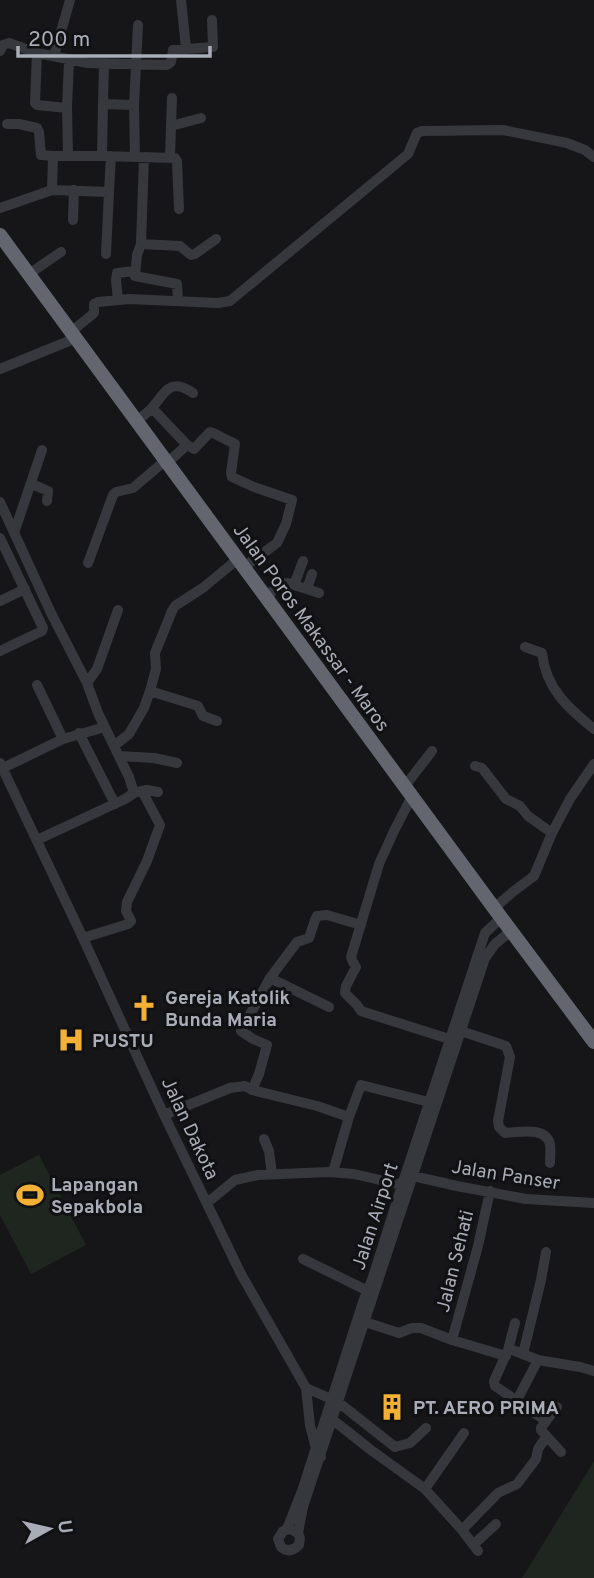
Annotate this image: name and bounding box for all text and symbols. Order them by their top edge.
scale bar [18,14,210,58]
text: 200 m [28,27,90,54]
street label: Jalan Poros Makassar - Maros [227,519,394,737]
place label: Gereja Katolik Bunda Maria [165,987,291,1033]
church icon: Gereja Katolik Bunda Maria [129,993,159,1023]
hospital icon: PUSTU [56,1025,86,1055]
place label: PUSTU [92,1030,154,1054]
street label: Jalan Dakota [155,1074,223,1184]
street label: Jalan Panser [450,1156,562,1197]
street label: Jalan Airport [347,1160,405,1273]
place label: Lapangan Sepakbola [51,1174,143,1220]
sports icon: Lapangan Sepakbola [15,1180,45,1210]
street label: Jalan Sehati [432,1208,480,1315]
building icon: PT. AERO PRIMA [377,1392,407,1422]
place label: PT. AERO PRIMA [413,1397,560,1421]
north arrow [14,1494,84,1564]
text: U [51,1519,77,1535]

